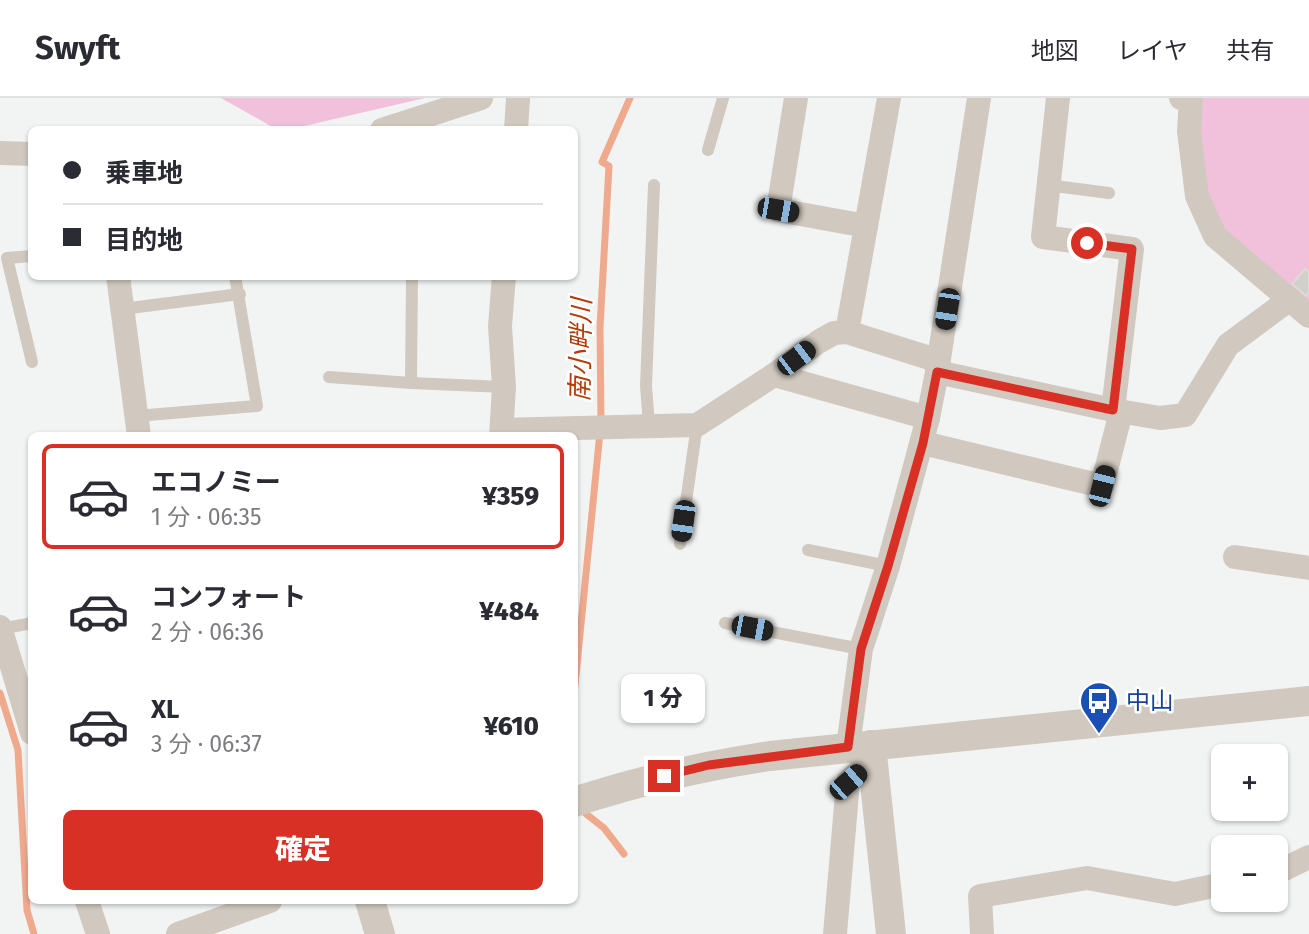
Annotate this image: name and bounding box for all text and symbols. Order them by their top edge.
text: Swyft [35,28,120,68]
text: 地図 [1031,37,1079,65]
text: レイヤ [1117,37,1188,65]
text: 共有 [1226,37,1274,65]
text: 乗車地 [105,158,183,189]
car [756,196,801,224]
text: 目的地 [105,225,183,256]
route start [1071,227,1103,259]
car [934,287,961,331]
water label: 南小畔川 [565,295,597,402]
car [773,337,820,379]
car [1087,463,1118,509]
icon: car [67,465,130,528]
text: エコノミー [151,467,281,498]
text: ¥359 [482,481,539,512]
car [670,499,697,543]
text: 1 分 · 06:35 [151,503,262,531]
icon: car [67,580,130,643]
text: コンフォート [151,582,306,613]
text: ¥484 [479,596,539,627]
car [730,614,775,642]
text: 2 分 · 06:36 [151,618,264,646]
callout: 1 分 [622,674,706,724]
bus stop icon: 中山 [1078,680,1120,735]
text: 1 分 [643,684,683,712]
place label: 中山 [1126,687,1174,715]
text: XL [151,694,179,725]
icon: car [67,695,130,758]
text: ¥610 [484,711,539,742]
text: 3 分 · 06:37 [151,730,262,758]
map controls [1211,744,1288,912]
button: + [1211,744,1288,821]
route end [648,760,680,792]
car [826,760,871,804]
button: 確定 [63,810,543,890]
button: − [1211,835,1288,912]

